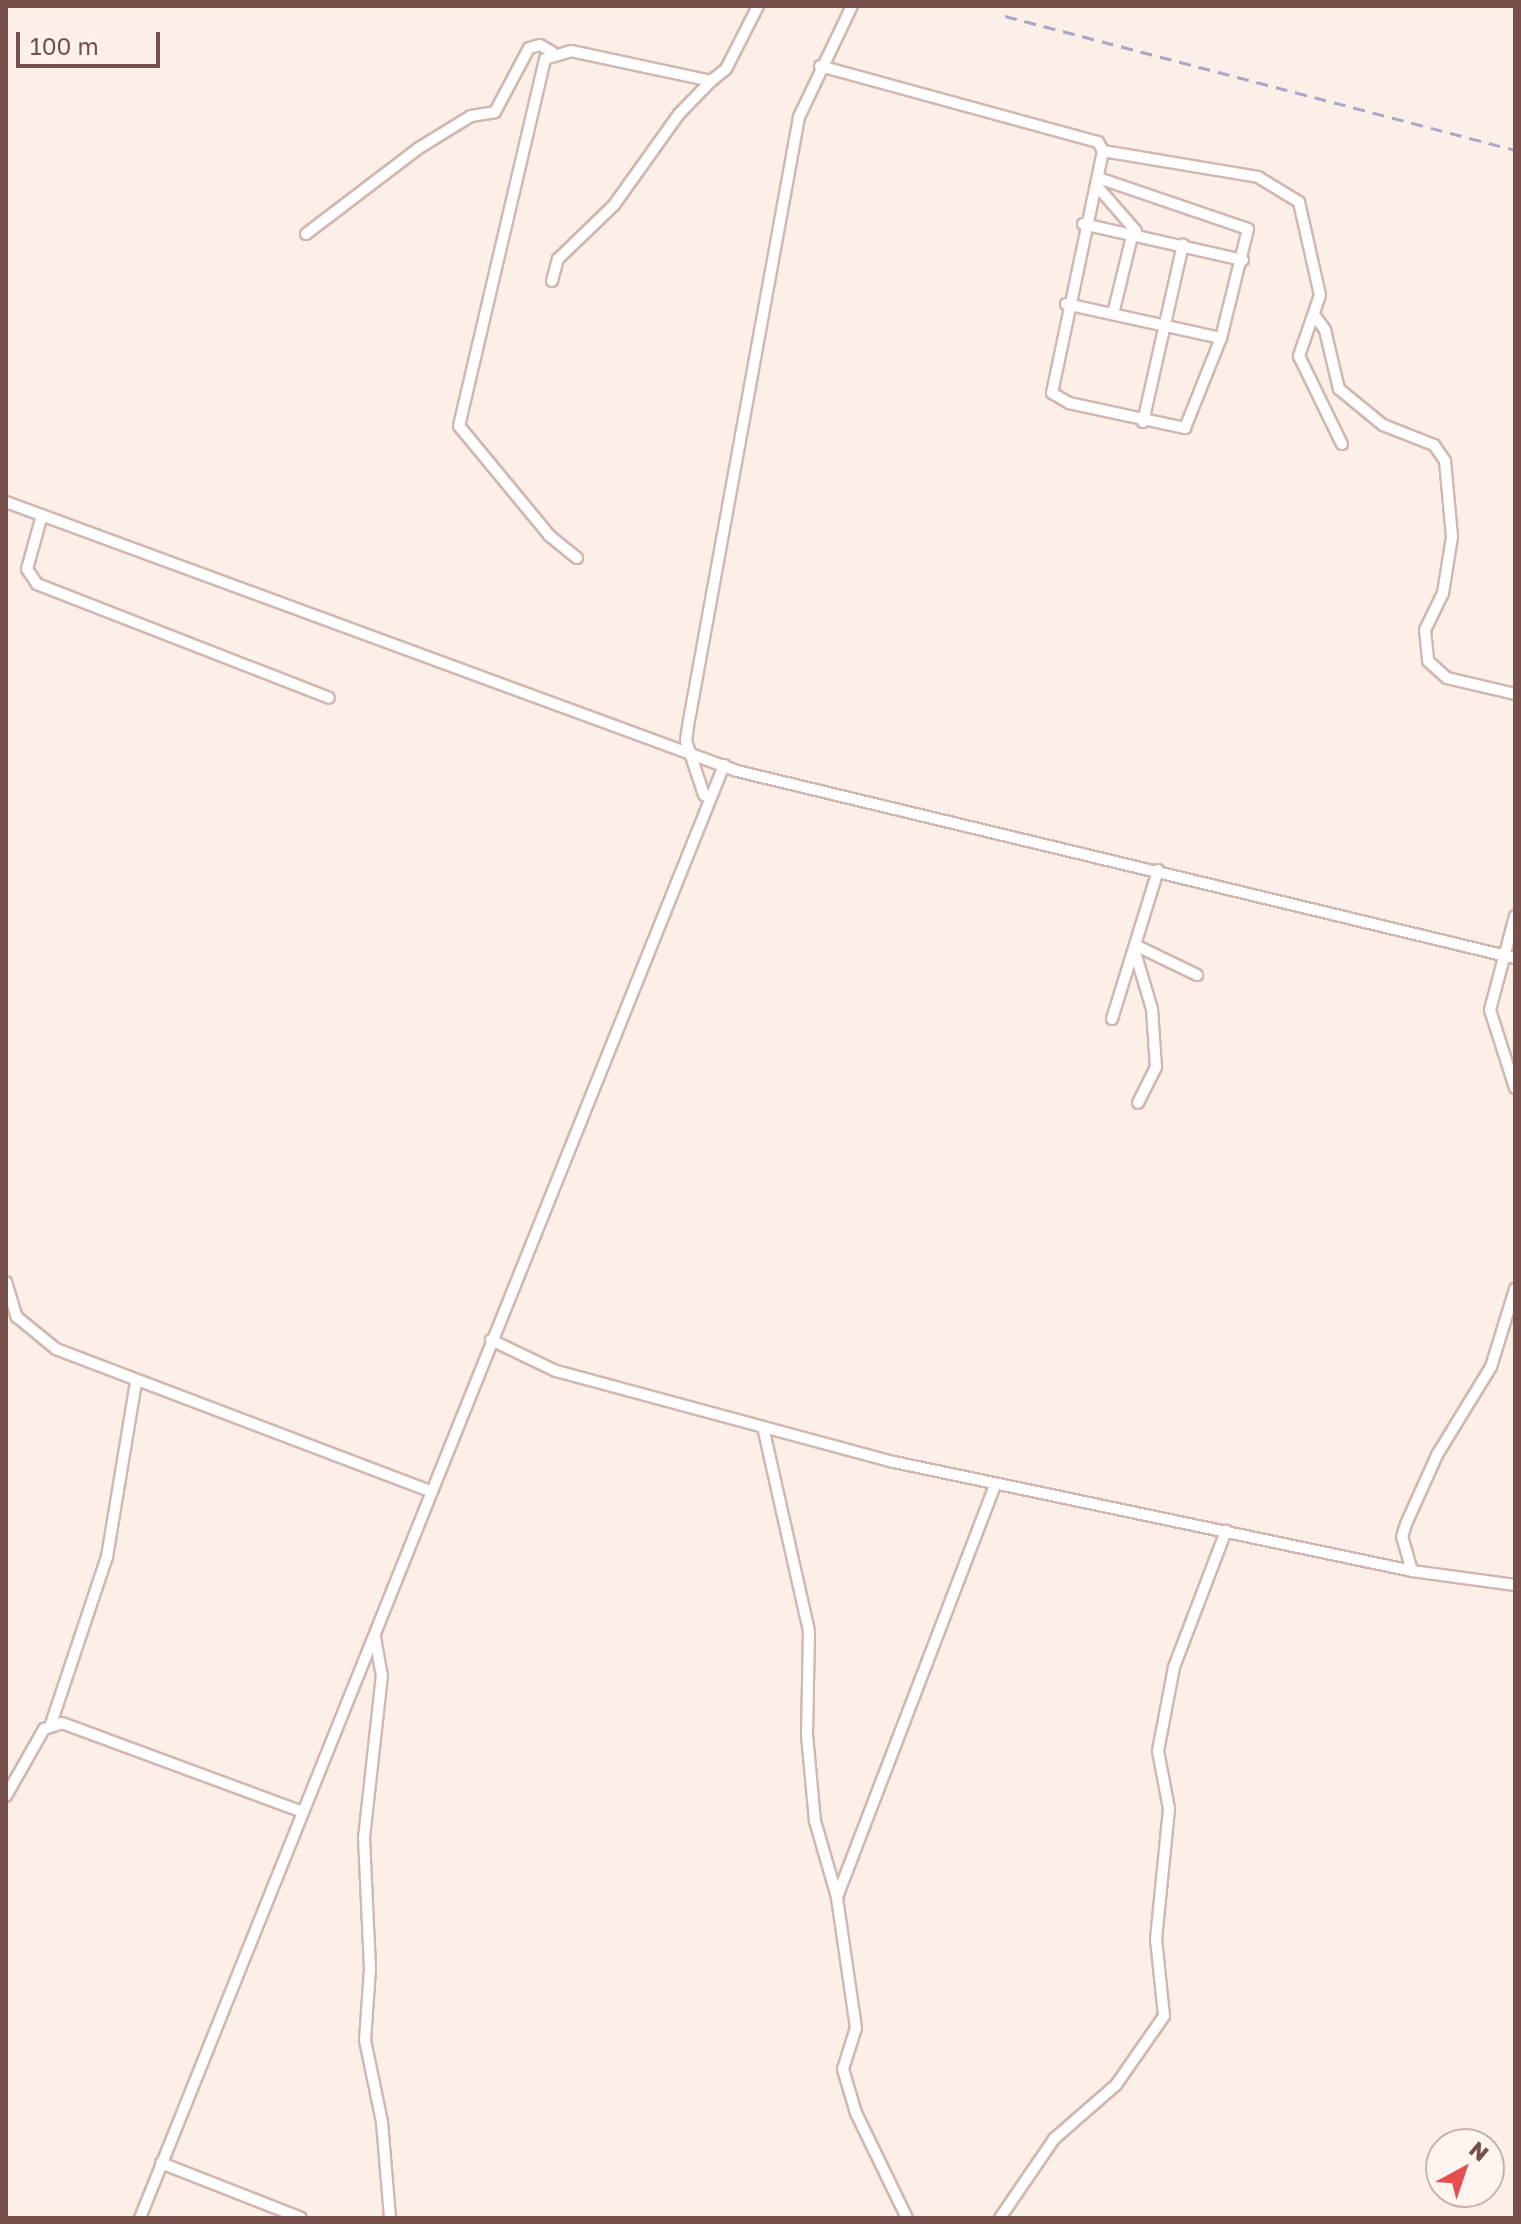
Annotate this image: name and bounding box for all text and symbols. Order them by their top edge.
scale bar [20,16,164,66]
text: 100 m [30,31,99,60]
north arrow [1425,2128,1505,2208]
text: N [1464,2135,1495,2166]

